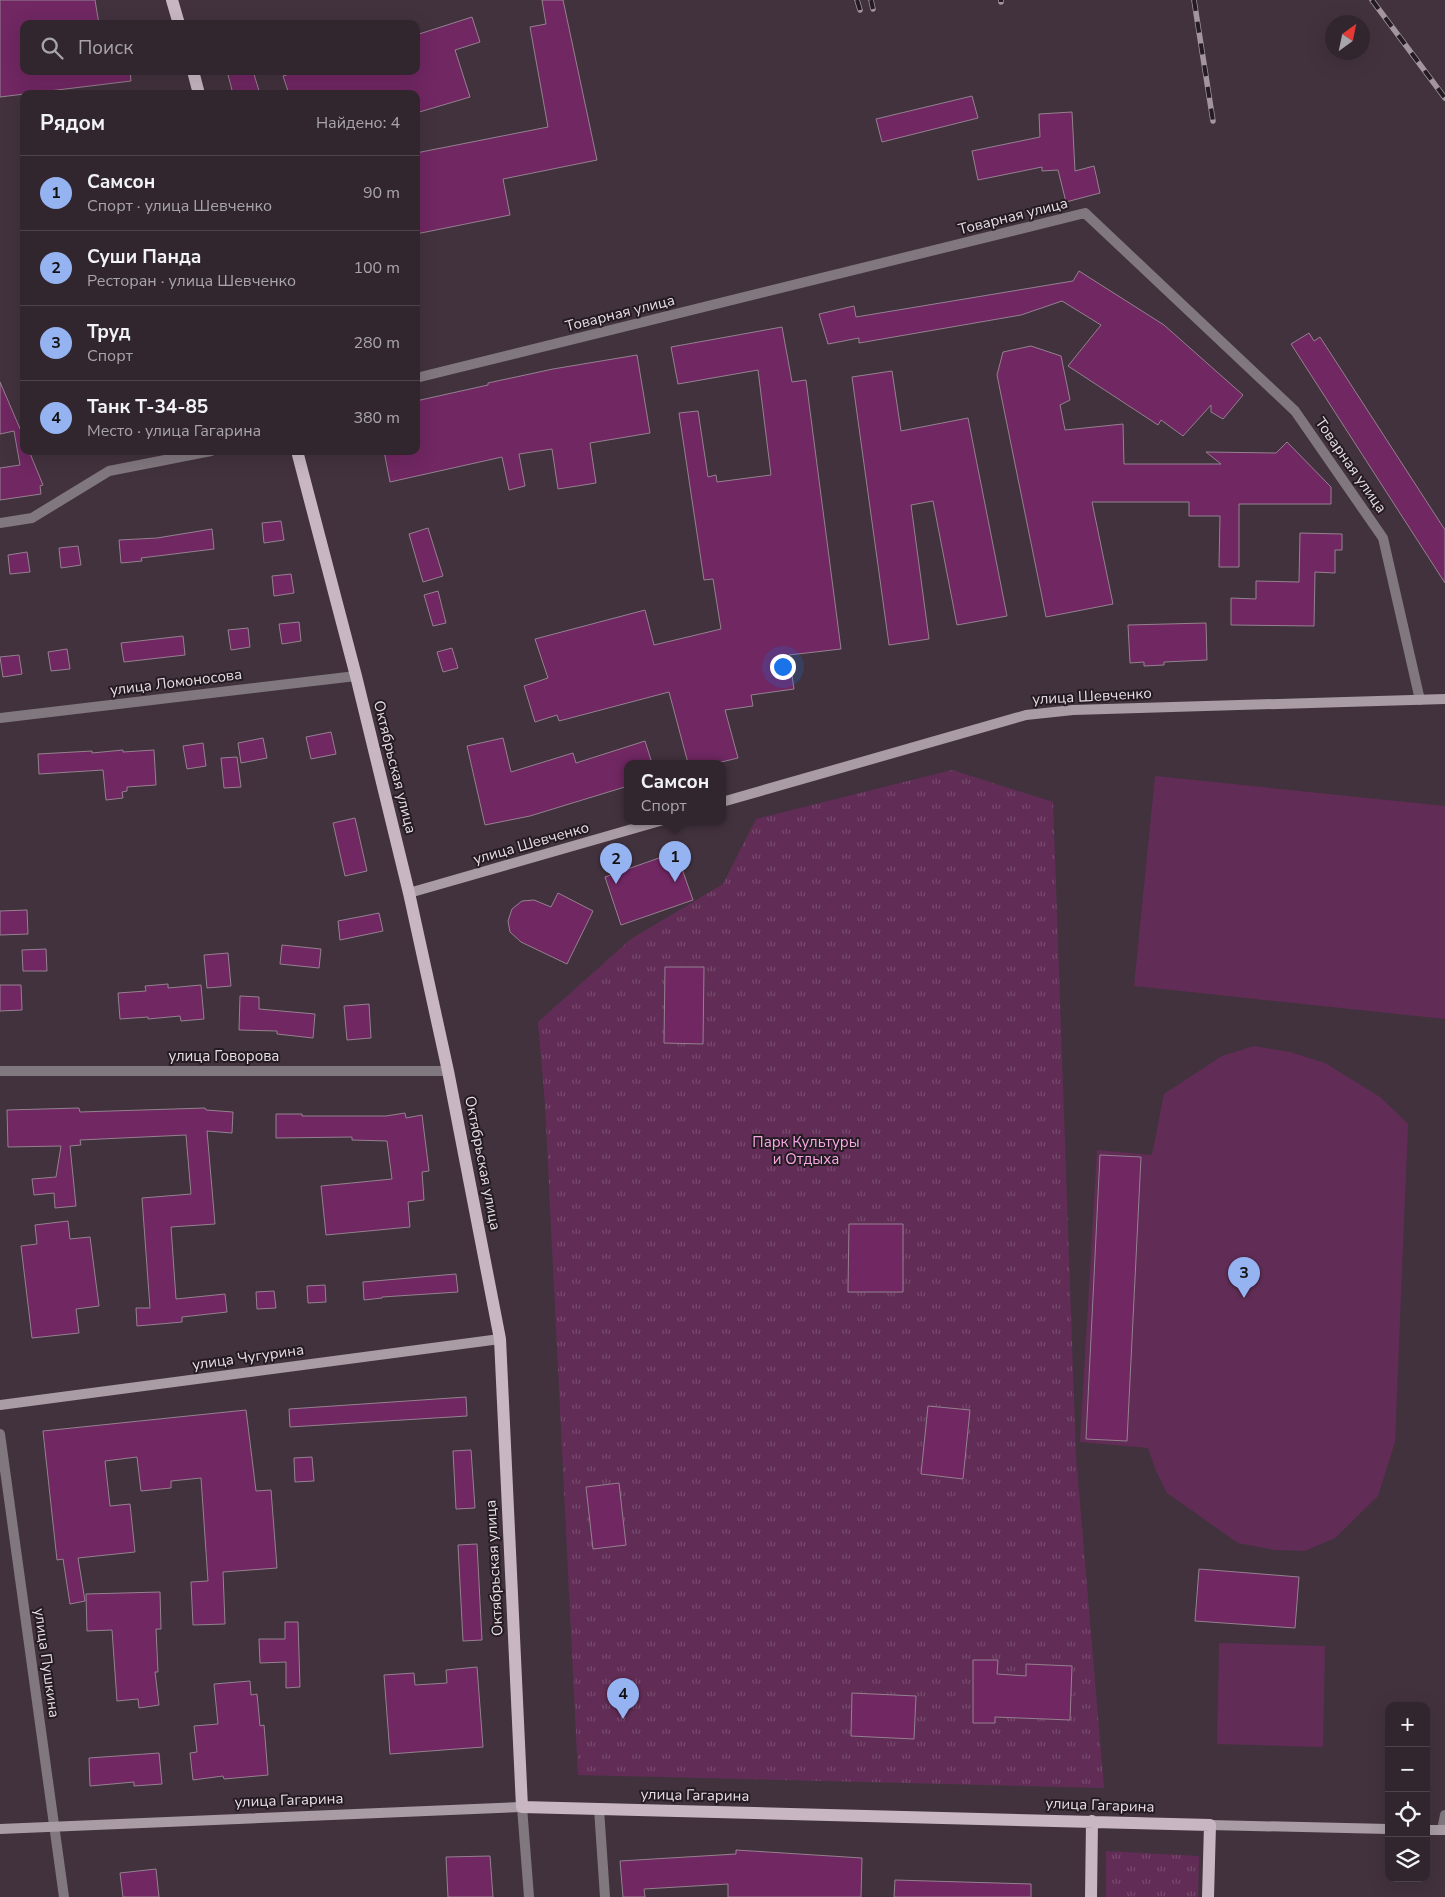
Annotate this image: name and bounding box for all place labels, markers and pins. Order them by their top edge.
pin: 1 [659,841,691,882]
pin: 2 [600,843,632,884]
pin: 3 [1228,1257,1260,1298]
pin: 4 [607,1678,639,1719]

